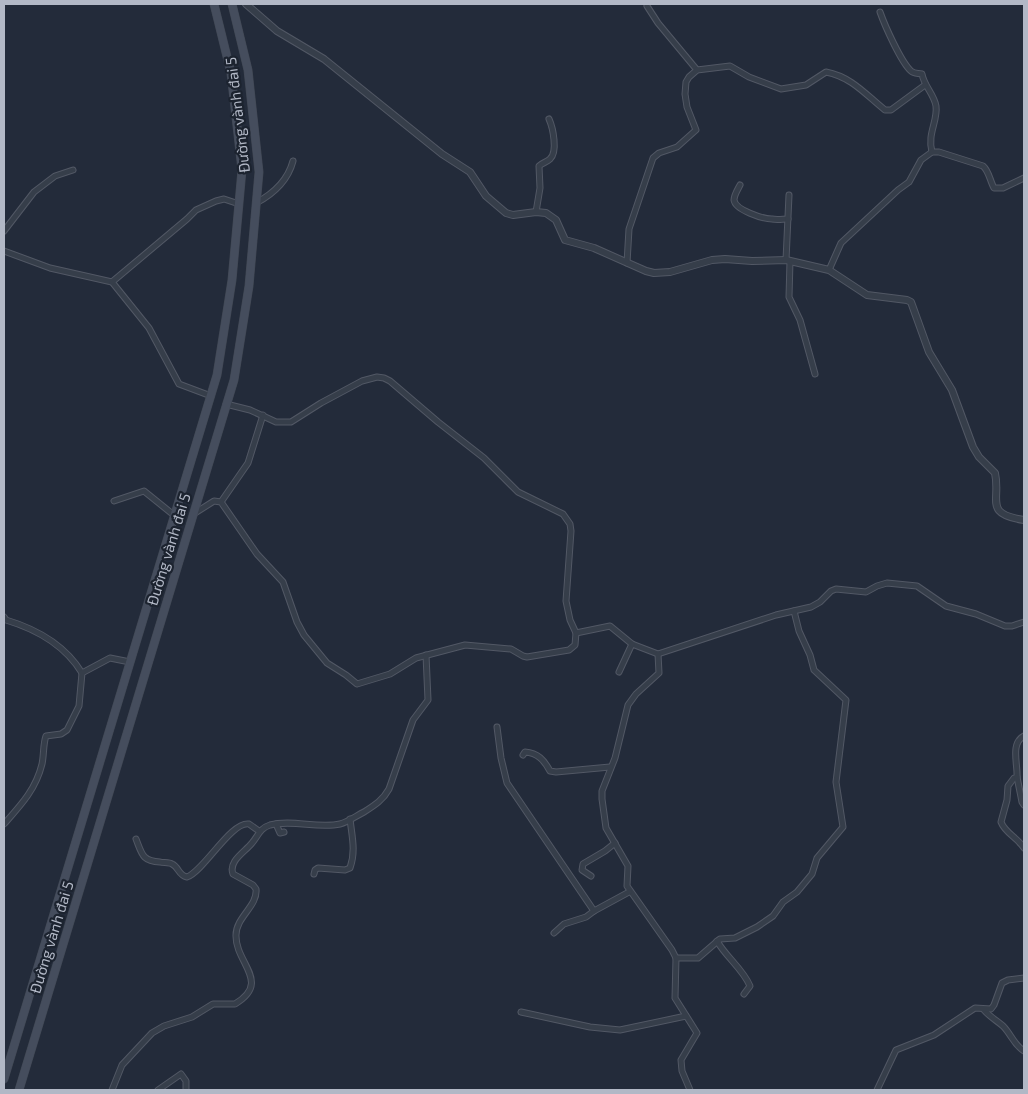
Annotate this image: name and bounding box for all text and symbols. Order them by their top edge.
street label: Đường vành đai 5 [221,56,253,174]
street label: Đường vành đai 5 [142,491,194,607]
street label: Đường vành đai 5 [25,879,77,995]

